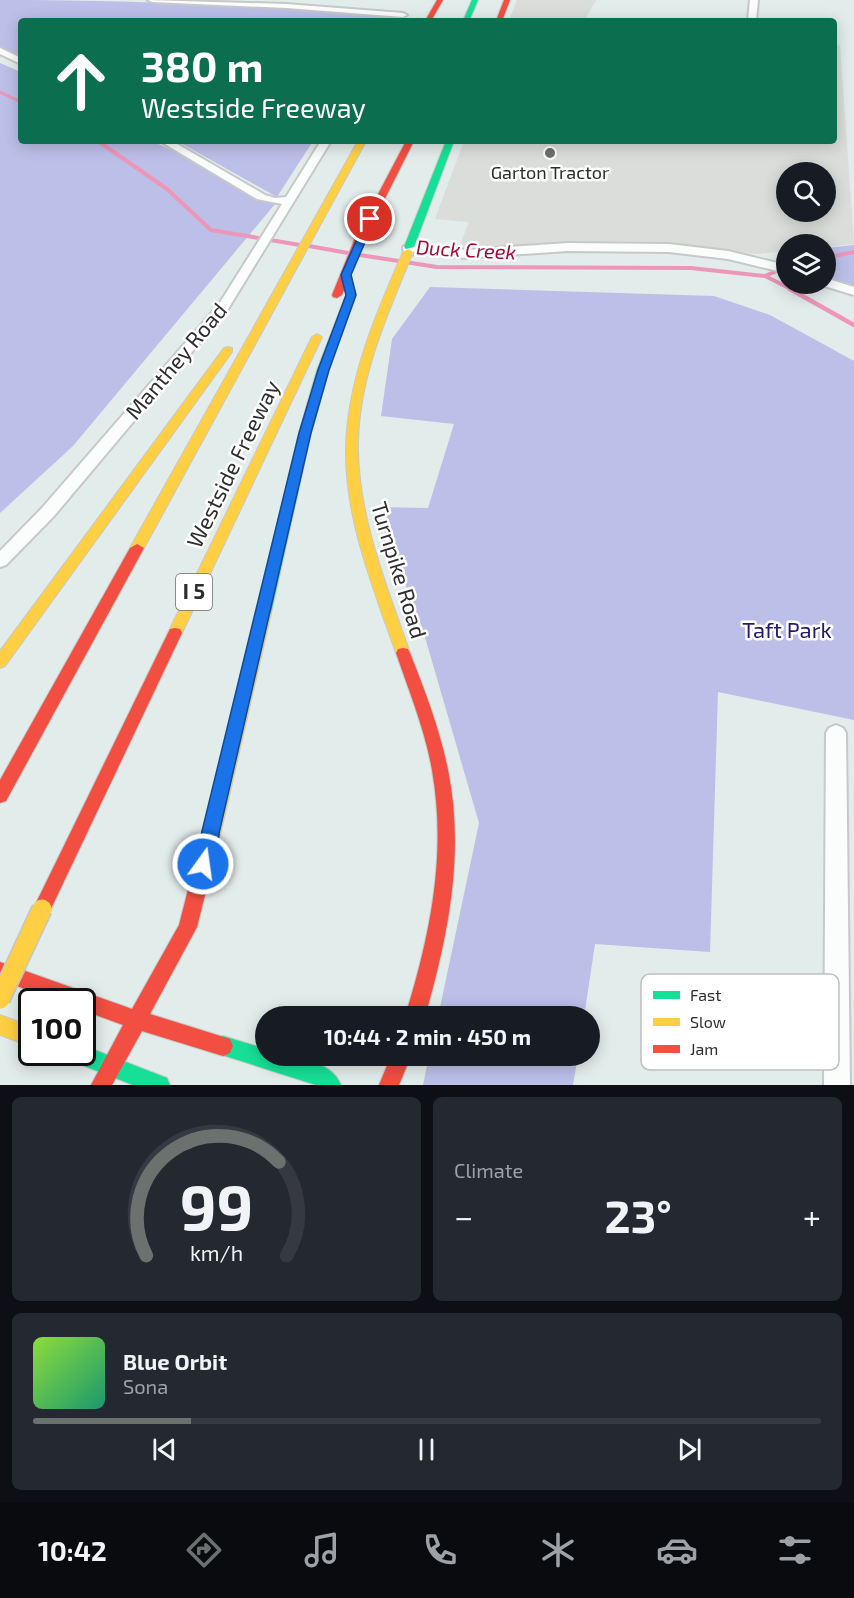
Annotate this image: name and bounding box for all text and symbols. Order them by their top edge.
text: 380 m [141,40,264,90]
icon: ahead [42,42,120,120]
text: Westside Freeway [141,91,366,123]
marker: Garton Tractor [543,146,557,160]
place label: Garton Tractor [491,161,609,183]
map controls [776,162,836,294]
button: search [776,162,836,222]
pin [344,193,395,244]
icon: arrive [353,202,386,235]
water label: Duck Creek [415,234,517,264]
button: layers [776,234,836,294]
street label: Manthey Road [119,297,231,424]
street label: Westside Freeway [180,375,284,552]
street label: Turnpike Road [367,498,433,641]
road number: I 5 [176,574,212,610]
park label: Taft Park [742,616,832,642]
position arrow [171,832,235,896]
legend [641,974,839,1070]
text: Fast [690,985,721,1004]
speed limit sign: 100 [18,988,96,1066]
text: Slow [690,1012,726,1031]
text: 10:44 · 2 min · 450 m [324,1023,531,1049]
text: Jam [690,1039,718,1058]
text: Climate [454,1158,523,1182]
text: 99 [180,1168,253,1243]
text: 23° [604,1188,672,1242]
text: − [454,1196,473,1236]
text: + [803,1196,821,1236]
text: km/h [190,1240,243,1265]
text: Blue Orbit [123,1348,227,1374]
text: Sona [123,1374,168,1398]
icon: previous [148,1433,181,1466]
icon: pause [410,1433,443,1466]
icon: next [673,1433,706,1466]
icon: directions [183,1529,225,1571]
icon: music [301,1529,343,1571]
icon: phone [419,1529,461,1571]
icon: climate [537,1529,579,1571]
icon: car [656,1529,698,1571]
icon: filters [774,1529,816,1571]
text: 10:42 [38,1534,107,1566]

